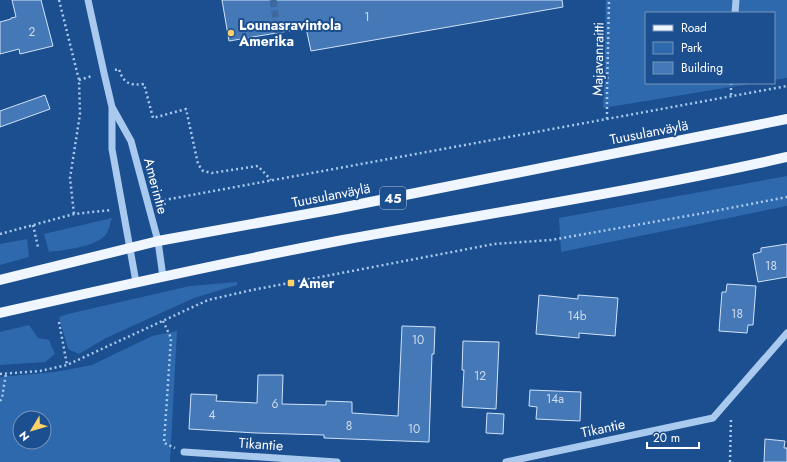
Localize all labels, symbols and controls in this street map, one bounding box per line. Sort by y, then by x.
house number: 1 [364,8,370,26]
legend [645,12,775,84]
place label: Lounasravintola Amerika [238,15,341,51]
text: Road [681,19,707,37]
street label: Majavanraitti [587,22,609,96]
house number: 2 [29,23,36,41]
marker: Lounasravintola Amerika [226,28,236,38]
text: Park [681,39,703,57]
text: Building [681,59,723,77]
street label: Tuusulanväylä [608,115,690,149]
street label: Amerintie [139,156,173,216]
street label: Tuusulanväylä [290,178,372,212]
road number: 45 [380,187,406,209]
house number: 18 [765,257,777,275]
place label: Amer [298,273,335,293]
marker: Amer [286,278,296,288]
house number: 18 [731,305,743,323]
house number: 14b [567,307,587,325]
house number: 10 [412,331,424,349]
house number: 12 [474,367,486,385]
house number: 14a [546,390,564,408]
house number: 6 [272,395,279,413]
house number: 4 [209,406,216,424]
north arrow [12,410,52,450]
street label: Tikantie [579,414,627,442]
house number: 8 [346,417,352,435]
house number: 10 [408,420,420,438]
scale bar [647,424,699,450]
text: N [15,428,33,445]
text: 20 m [653,429,680,447]
street label: Tikantie [238,432,284,456]

